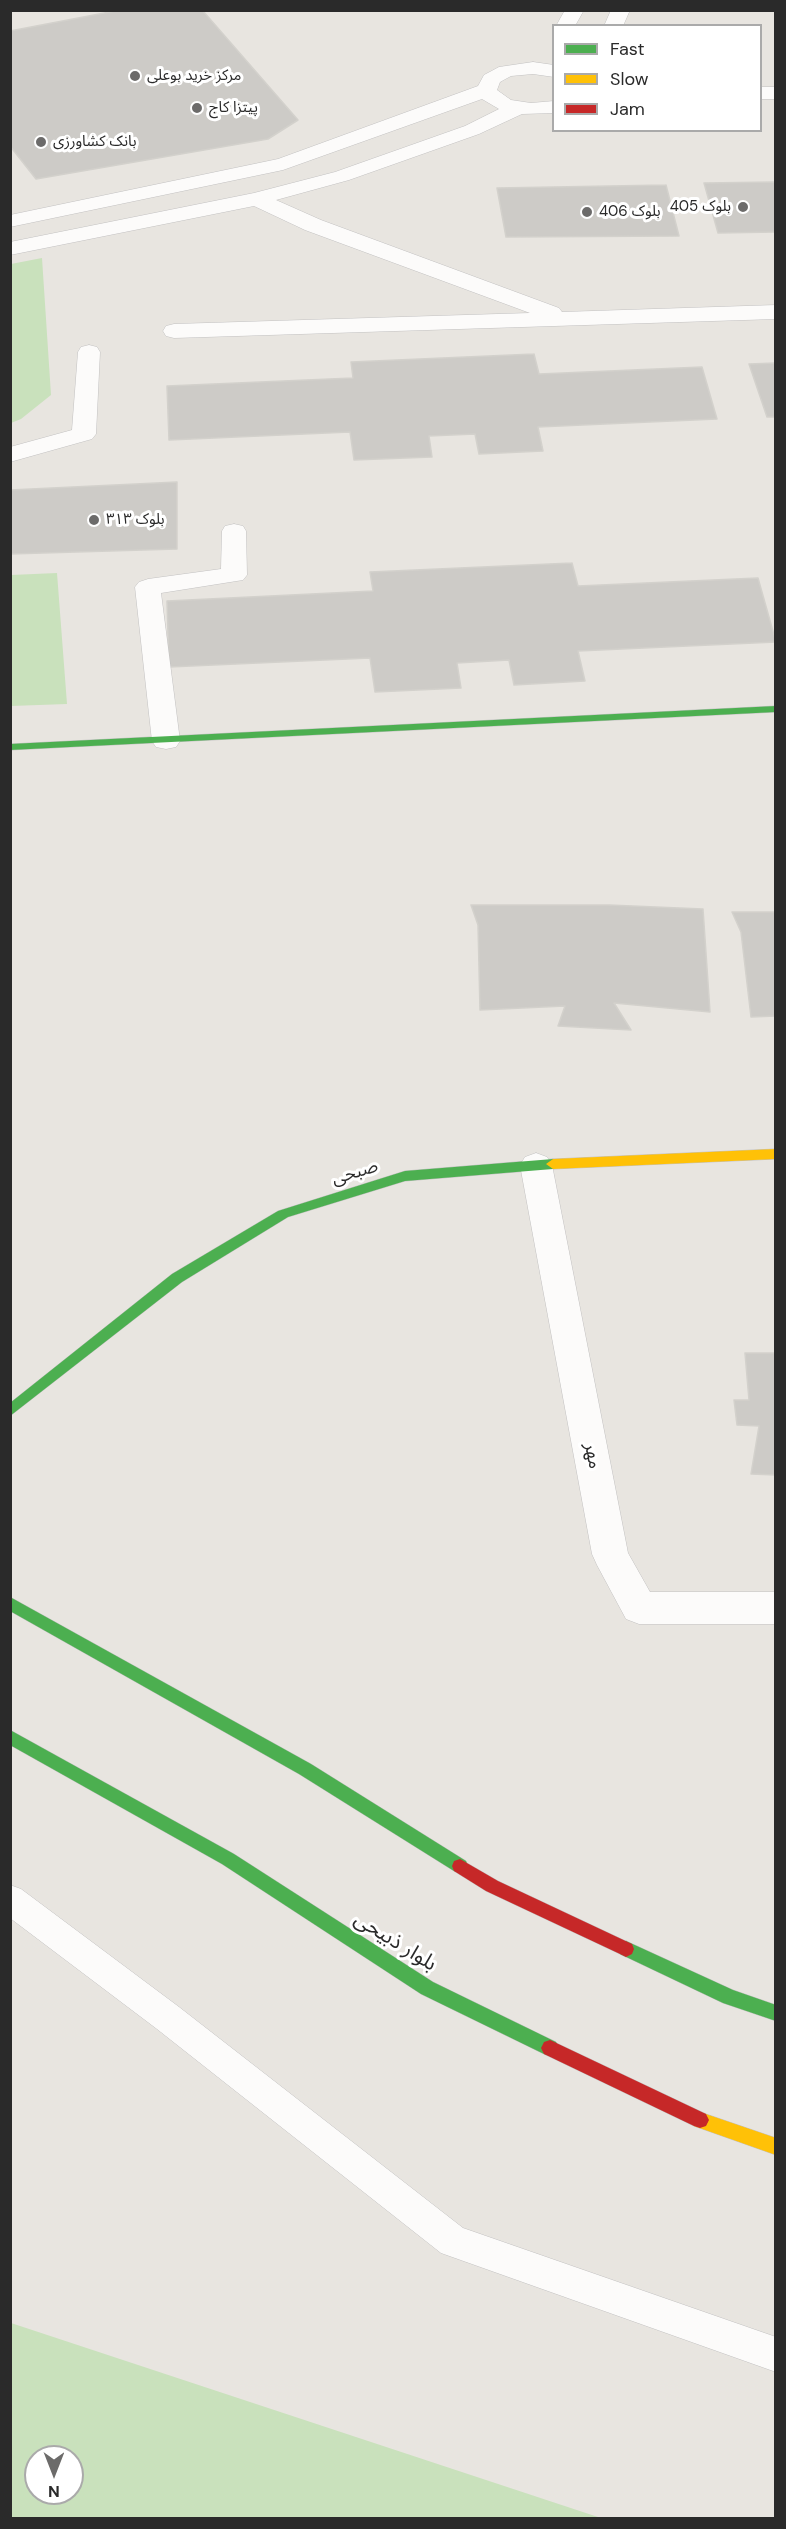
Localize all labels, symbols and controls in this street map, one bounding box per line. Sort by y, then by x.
legend [552,24,762,132]
text: Fast [610,37,645,61]
place label: مرکز خرید بوعلی [147,67,241,85]
text: Slow [610,67,649,91]
marker: مرکز خرید بوعلی [128,69,142,83]
text: Jam [610,97,645,121]
place label: پیتزا کاج [209,99,258,117]
marker: پیتزا کاج [190,101,204,115]
place label: بانک کشاورزی [53,133,136,151]
marker: بانک کشاورزی [34,135,48,149]
place label: بلوک 405 [670,198,731,216]
marker: بلوک 405 [736,200,750,214]
place label: بلوک 406 [599,203,661,221]
marker: بلوک 406 [580,205,594,219]
place label: بلوک ۳۱۳ [106,511,164,529]
marker: بلوک ۳۱۳ [87,513,101,527]
street label: صبحی [329,1156,381,1190]
street label: مهر [579,1441,605,1471]
street label: بلوار ذبیحی [349,1907,441,1977]
north arrow [24,2445,84,2505]
text: N [48,2481,60,2502]

